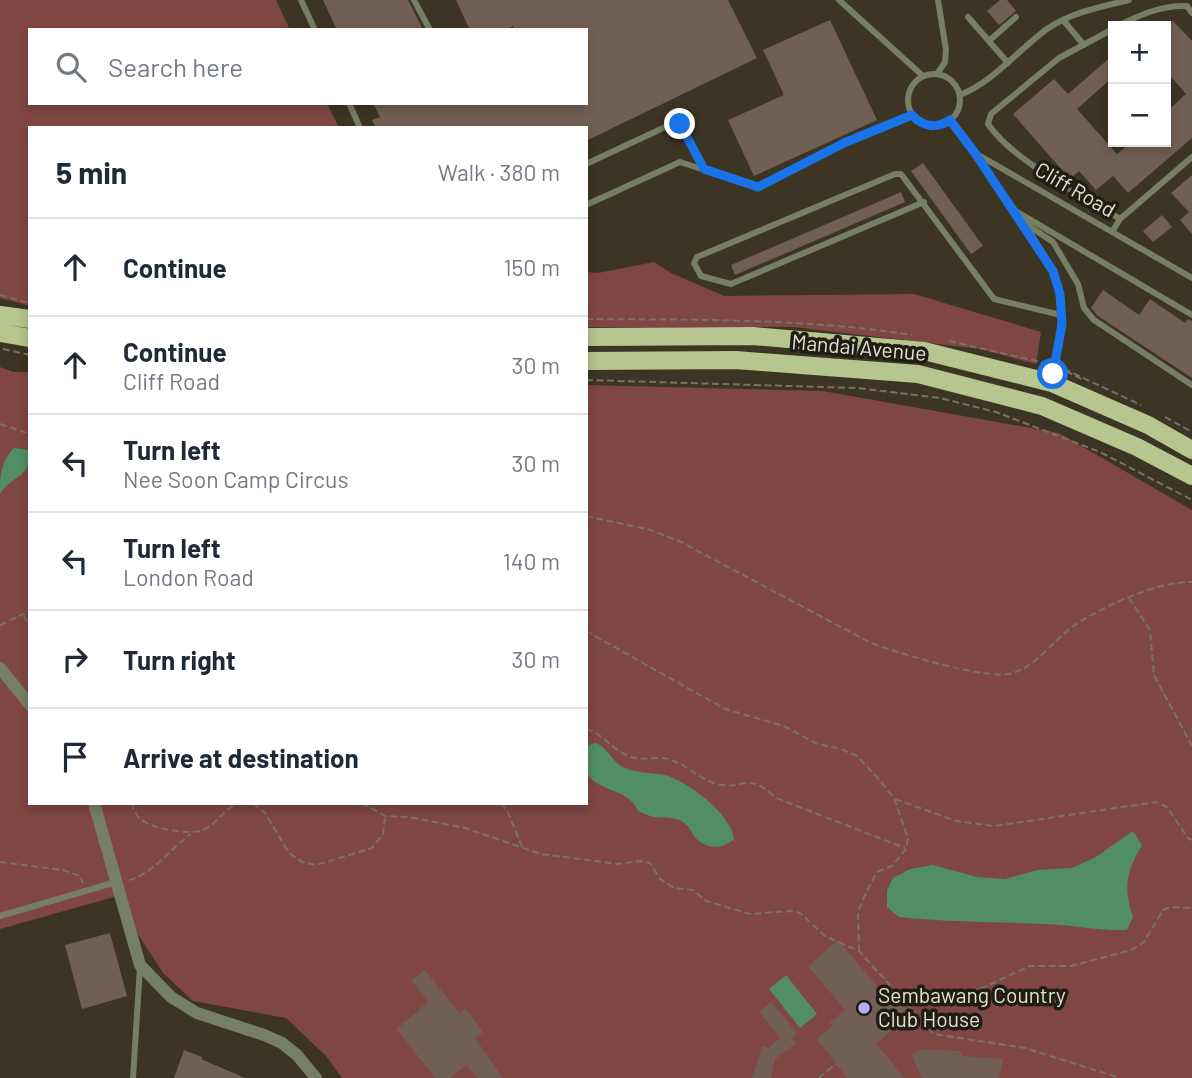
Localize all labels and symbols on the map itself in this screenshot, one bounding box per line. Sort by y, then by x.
route end [664,108,695,139]
street label: Cliff Road [1031,156,1120,222]
street label: Mandai Avenue [791,328,928,365]
route start [1037,358,1068,389]
place label: Sembawang Country Club House [878,982,1066,1031]
marker: Sembawang Country Club House [856,1000,872,1016]

